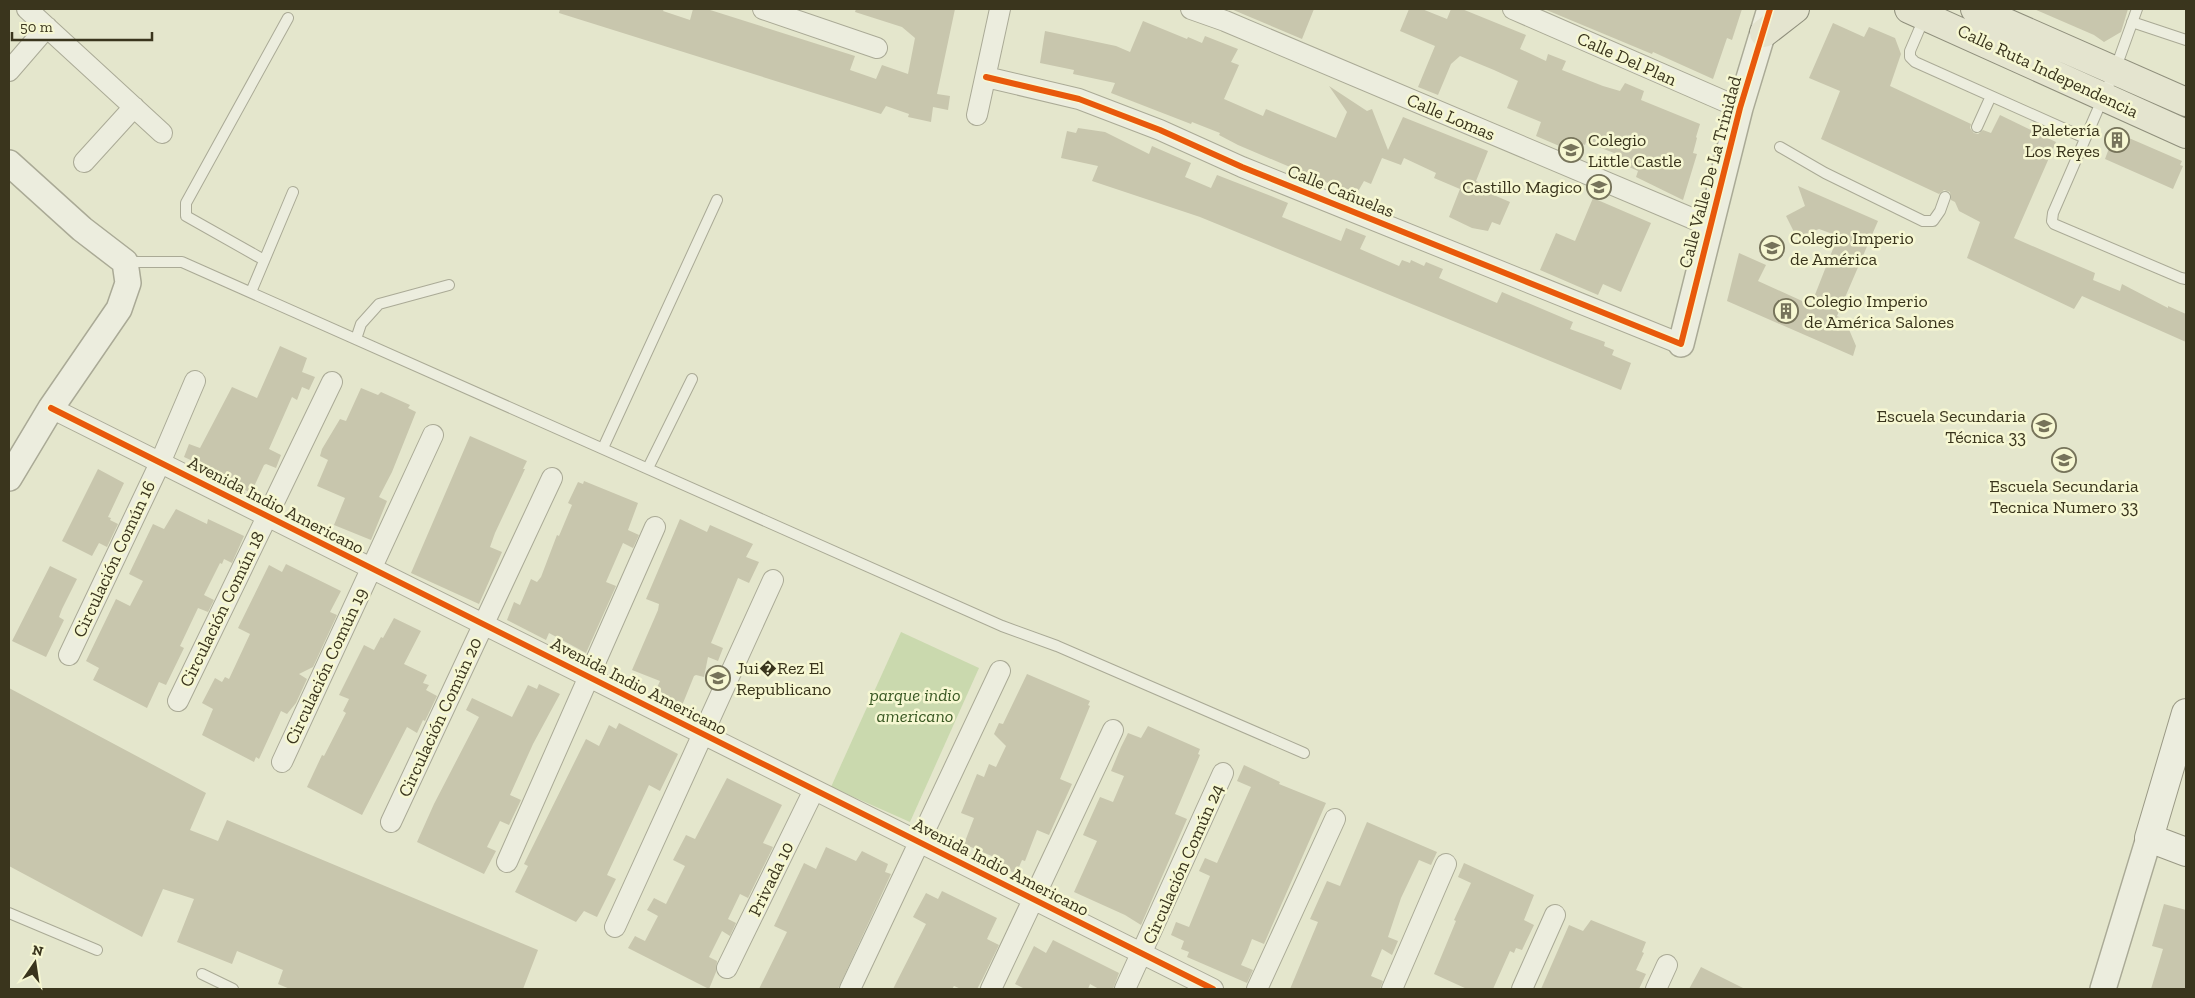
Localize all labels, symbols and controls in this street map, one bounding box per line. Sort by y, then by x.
scale bar [12,10,152,42]
text: 50 m [20,18,53,36]
street label: Calle Ruta Independencia [1954,19,2142,123]
street label: Calle Del Plan [1574,27,1681,91]
street label: Calle Valle De La Trinidad [1674,73,1746,270]
street label: Calle Lomas [1404,89,1498,145]
place label: Paletería Los Reyes [2025,119,2100,162]
building icon: Paletería Los Reyes [2104,127,2130,153]
place label: Colegio Little Castle [1588,129,1682,172]
school or university icon: Colegio Little Castle [1558,137,1584,163]
street label: Calle Cañuelas [1284,160,1398,222]
school or university icon: Castillo Magico [1586,174,1612,200]
place label: Castillo Magico [1462,176,1582,198]
place label: Colegio Imperio de América [1790,227,1914,270]
school or university icon: Colegio Imperio de América [1759,235,1785,261]
place label: Colegio Imperio de América Salones [1804,290,1954,333]
building icon: Colegio Imperio de América Salones [1773,298,1799,324]
place label: Escuela Secundaria Técnica 33 [1876,405,2026,448]
school or university icon: Escuela Secundaria Técnica 33 [2031,413,2057,439]
school or university icon: Escuela Secundaria Tecnica Numero 33 [2051,447,2077,473]
street label: Avenida Indio Americano [184,451,368,559]
place label: Escuela Secundaria Tecnica Numero 33 [1989,475,2139,518]
street label: Circulación Común 16 [68,477,160,641]
street label: Circulación Común 18 [175,527,269,691]
street label: Circulación Común 19 [280,584,372,748]
street label: Avenida Indio Americano [547,632,731,740]
street label: Circulación Común 20 [393,634,487,800]
place label: Jui�Rez El Republicano [736,657,831,700]
school or university icon: Jui�Rez El Republicano [705,665,731,691]
park label: parque indio americano [868,684,961,727]
street label: Circulación Común 24 [1138,780,1228,947]
street label: Avenida Indio Americano [909,813,1093,921]
street label: Privada 10 [743,838,799,920]
north arrow [10,938,60,988]
text: N [31,941,45,960]

